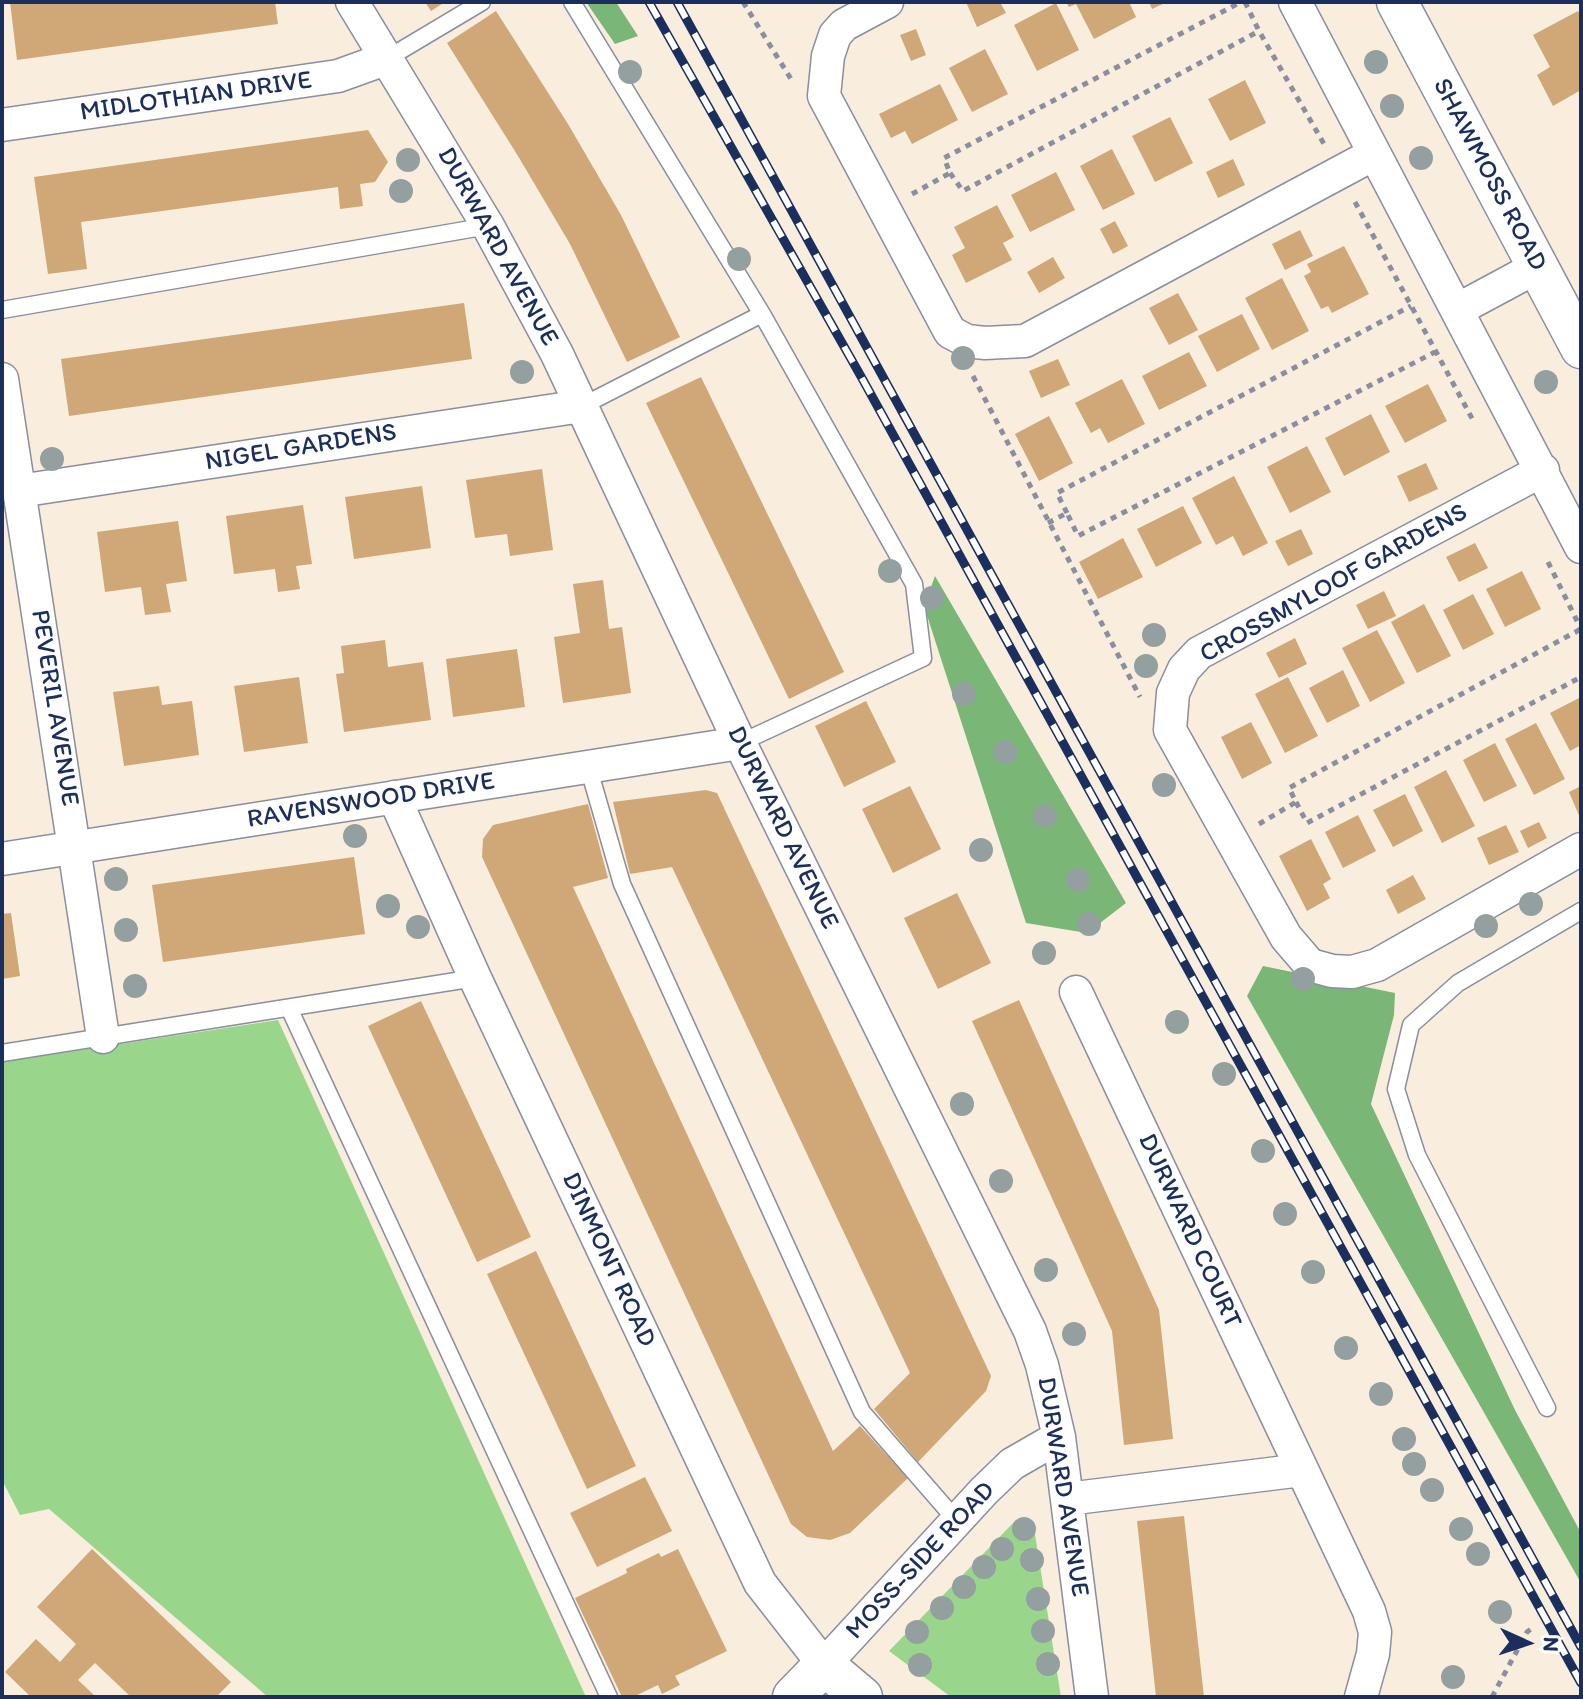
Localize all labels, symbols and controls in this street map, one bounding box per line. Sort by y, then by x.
street label: MIDLOTHIAN DRIVE [78,65,314,129]
street label: SHAWMOSS ROAD [1425,73,1553,277]
street label: DURWARD AVENUE [430,142,564,352]
street label: NIGEL GARDENS [203,417,399,479]
street label: CROSSMYLOOF GARDENS [1195,497,1473,671]
street label: PEVERIL AVENUE [23,608,85,808]
street label: DURWARD AVENUE [719,721,845,935]
street label: RAVENSWOOD DRIVE [245,766,497,836]
street label: DURWARD COURT [1130,1129,1248,1333]
street label: DINMONT ROAD [554,1168,662,1352]
street label: DURWARD AVENUE [1029,1375,1095,1599]
street label: MOSS-SIDE ROAD [840,1476,1002,1646]
north arrow [1487,1603,1567,1683]
text: N [1538,1636,1565,1652]

